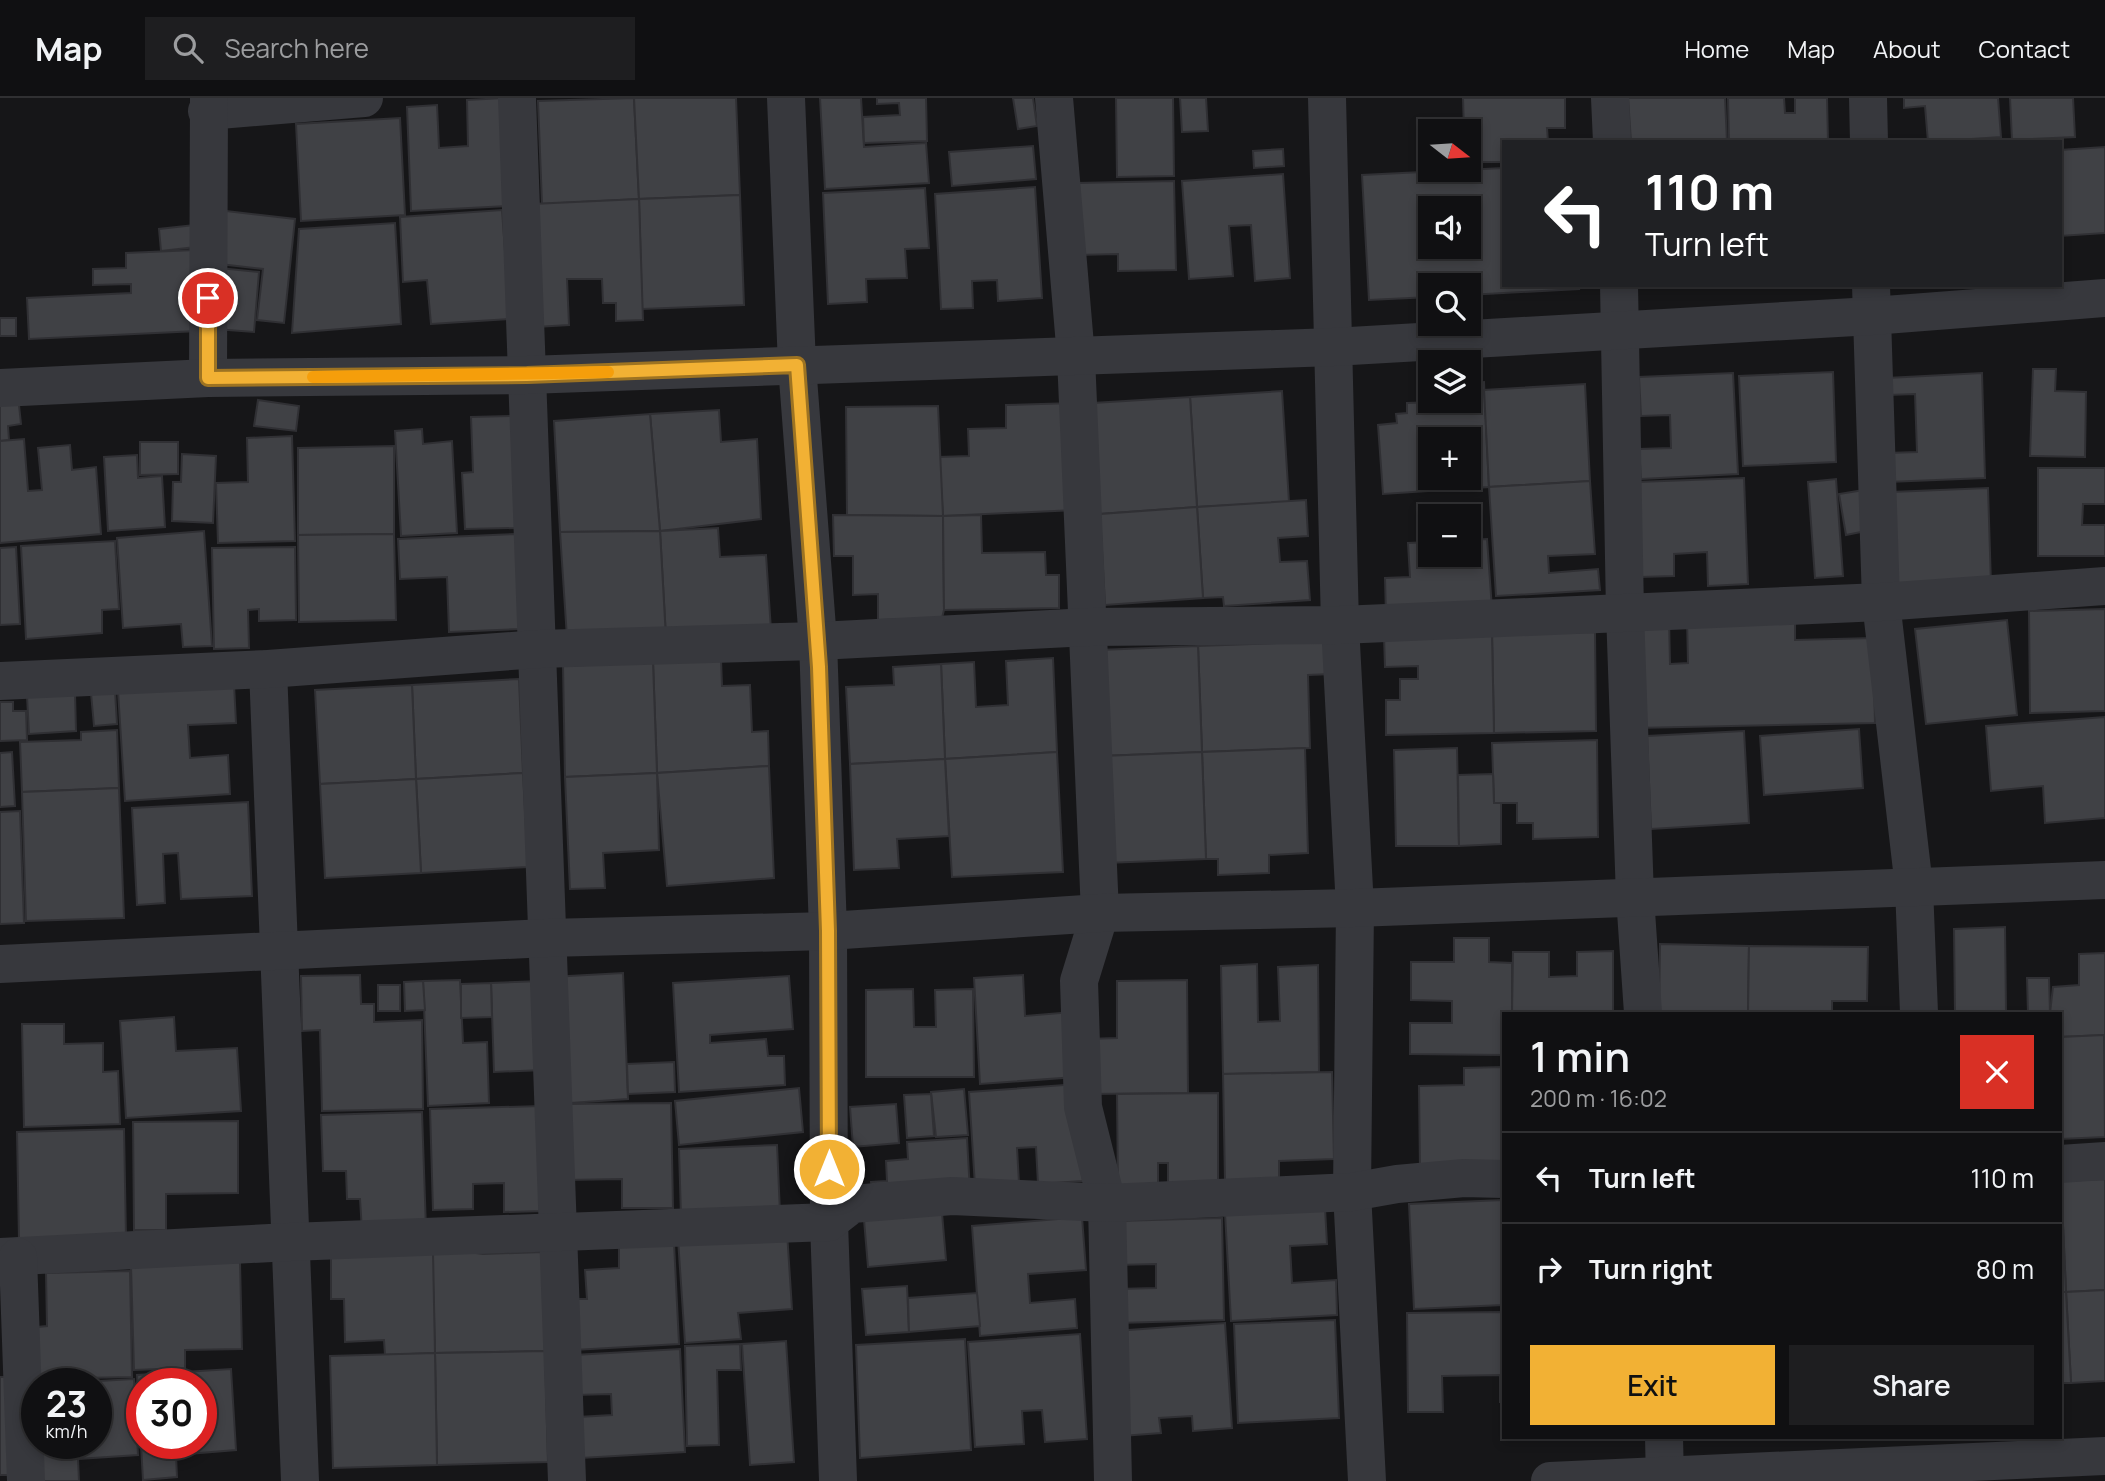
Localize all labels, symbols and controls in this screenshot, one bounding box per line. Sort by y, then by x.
search box [145,17,635,80]
text: Map [35,26,103,71]
icon: search [169,29,207,67]
text: Search here [225,30,369,66]
text: Home [1684,32,1749,65]
text: Map [1787,32,1835,65]
text: About [1873,32,1941,65]
text: Contact [1979,32,2070,65]
north arrow [1418,119,1480,182]
map controls [1418,119,1481,567]
text: 110 m [1645,158,1774,225]
icon: left [1530,168,1621,259]
button: sound [1418,196,1481,259]
text: Turn left [1645,222,1769,266]
pin [178,268,238,328]
button: search [1418,273,1481,336]
icon: arrive [189,279,227,317]
button: layers [1418,350,1481,413]
button: + [1418,427,1481,490]
button: − [1418,504,1481,567]
text: 1 min [1530,1027,1630,1085]
button: close [1960,1035,2034,1109]
text: 200 m · 16:02 [1530,1082,1667,1114]
position arrow [792,1132,866,1206]
icon: left [1530,1159,1568,1197]
text: Turn left [1589,1160,1696,1196]
text: 110 m [1971,1160,2034,1196]
icon: right [1530,1250,1568,1288]
text: Turn right [1589,1251,1713,1287]
text: 80 m [1976,1251,2034,1287]
button: Exit [1530,1345,1775,1425]
button: Share [1789,1345,2034,1425]
speed limit sign: 30 [126,1368,217,1459]
text: 23 [46,1380,87,1428]
text: km/h [46,1419,87,1443]

